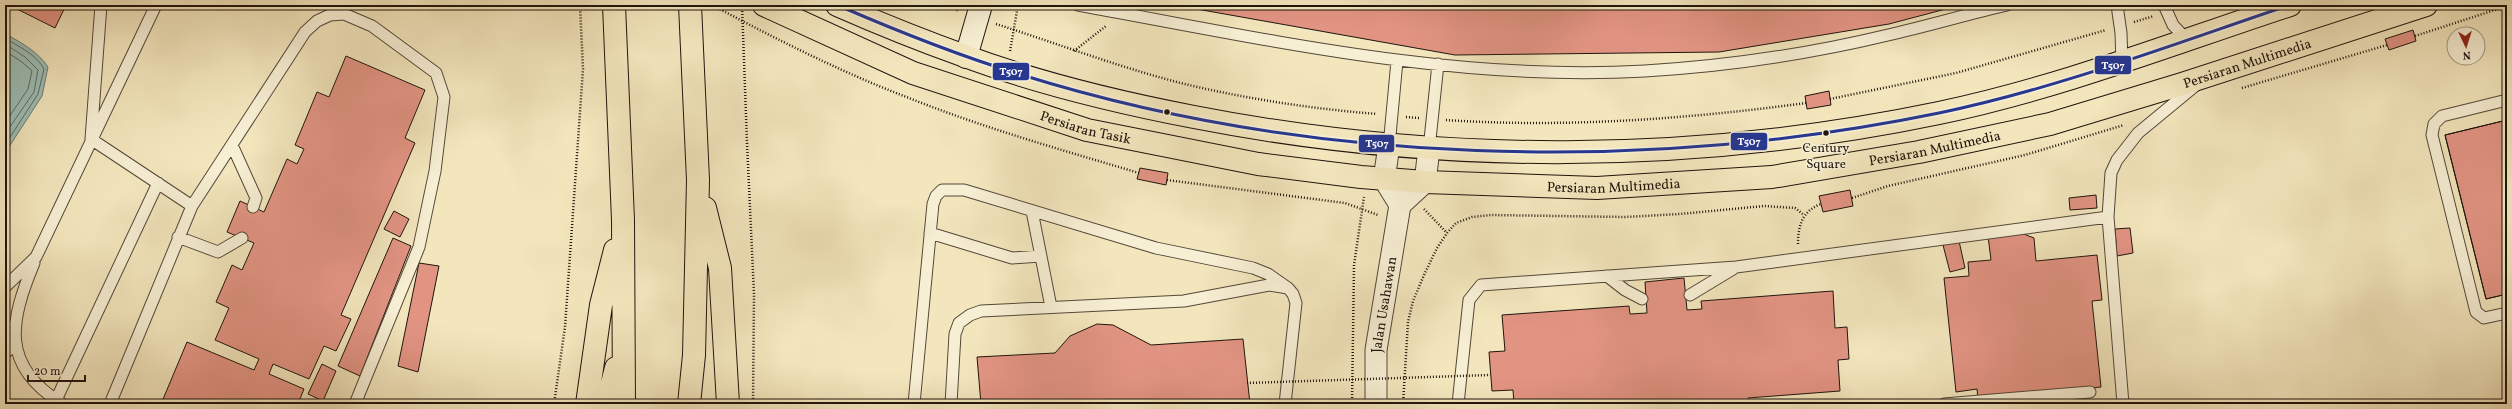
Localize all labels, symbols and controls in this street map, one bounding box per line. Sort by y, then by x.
north arrow [2446,26,2486,66]
street label: Persiaran Multimedia [2181,35,2314,94]
text: N [2462,47,2471,62]
line badge: T507 [2094,55,2132,75]
text: T507 [2101,59,2125,74]
line badge: T507 [992,62,1030,81]
text: T507 [999,65,1023,80]
street label: Persiaran Tasik [1037,107,1133,150]
unlabelled marker [1162,107,1172,117]
street label: Persiaran Multimedia [1868,127,2003,171]
marker: Century Square [1821,128,1831,138]
line badge: T507 [1730,132,1768,151]
line badge: T507 [1358,134,1395,153]
text: T507 [1737,135,1761,150]
text: T507 [1365,137,1389,152]
place label: Century Square [1803,140,1849,174]
street label: Persiaran Multimedia [1546,175,1681,199]
street label: Jalan Usahawan [1368,255,1402,353]
scale bar [28,357,85,383]
text: 20 m [34,364,61,380]

